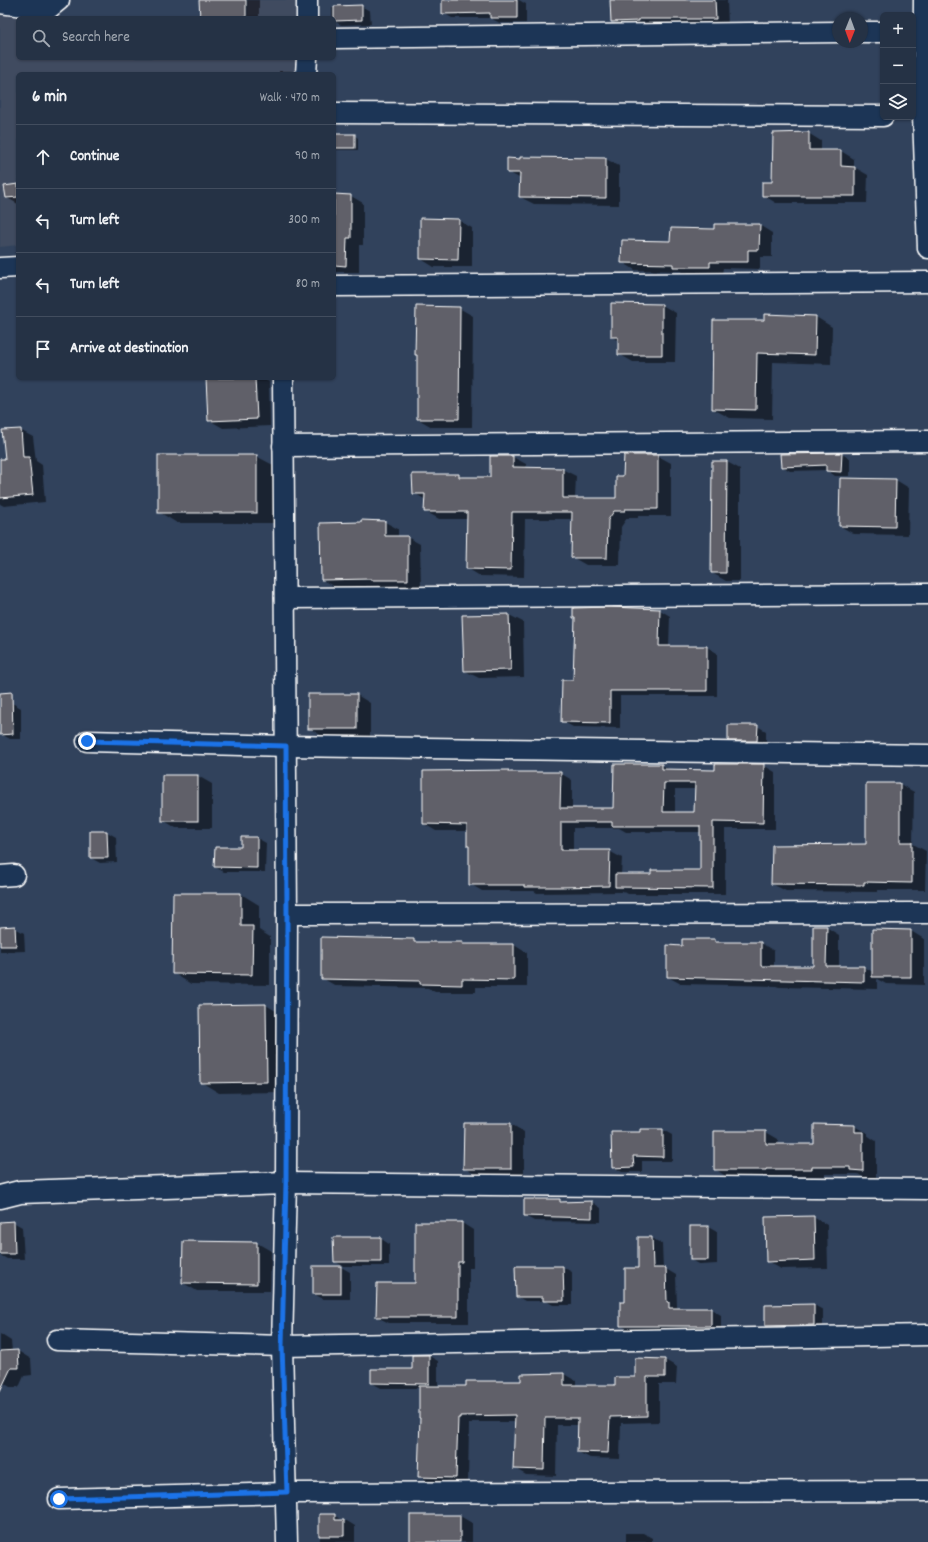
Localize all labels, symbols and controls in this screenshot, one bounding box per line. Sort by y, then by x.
north arrow [832,12,868,48]
map controls [880,12,916,120]
button: + [880,12,916,48]
search box [16,16,336,60]
icon: search [30,27,52,49]
text: Search here [62,27,130,49]
button: − [880,48,916,84]
button: layers [880,84,916,120]
text: 6 min [32,86,67,110]
text: Walk · 470 m [260,89,320,108]
icon: ahead [32,146,54,168]
text: Continue [70,146,119,168]
text: 90 m [295,147,320,166]
icon: left [32,210,54,232]
text: Turn left [70,210,119,232]
text: 300 m [288,211,320,230]
icon: left [32,274,54,296]
text: Turn left [70,274,119,296]
text: 80 m [296,275,320,294]
icon: arrive [32,338,54,360]
text: Arrive at destination [70,338,188,360]
route end [78,732,96,750]
route start [50,1490,68,1508]

